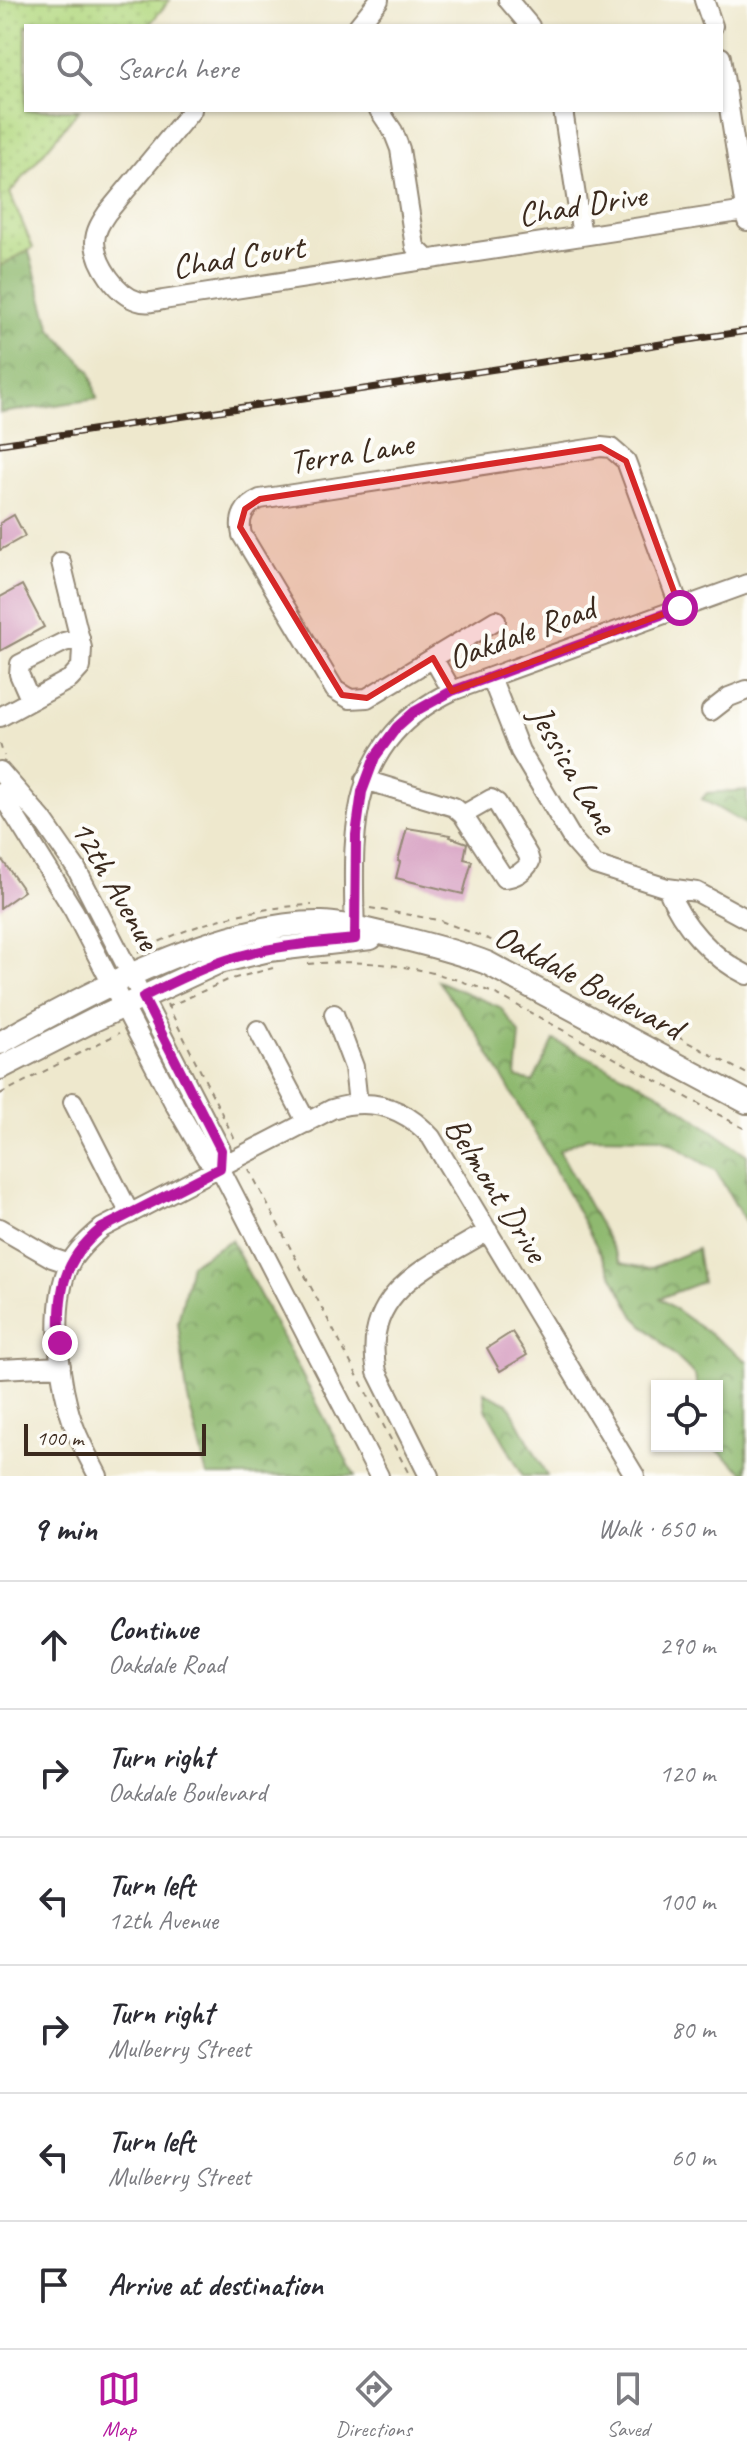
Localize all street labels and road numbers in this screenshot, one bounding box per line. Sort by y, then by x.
street label: Chad Drive [515,173,651,236]
street label: Chad Court [169,224,311,288]
street label: Terra Lane [286,421,419,483]
street label: Oakdale Road [442,585,605,679]
street label: Jessica Lane [519,696,628,843]
street label: 12th Avenue [61,811,171,959]
street label: Oakdale Boulevard [487,914,694,1051]
street label: Belmont Drive [435,1109,560,1272]

